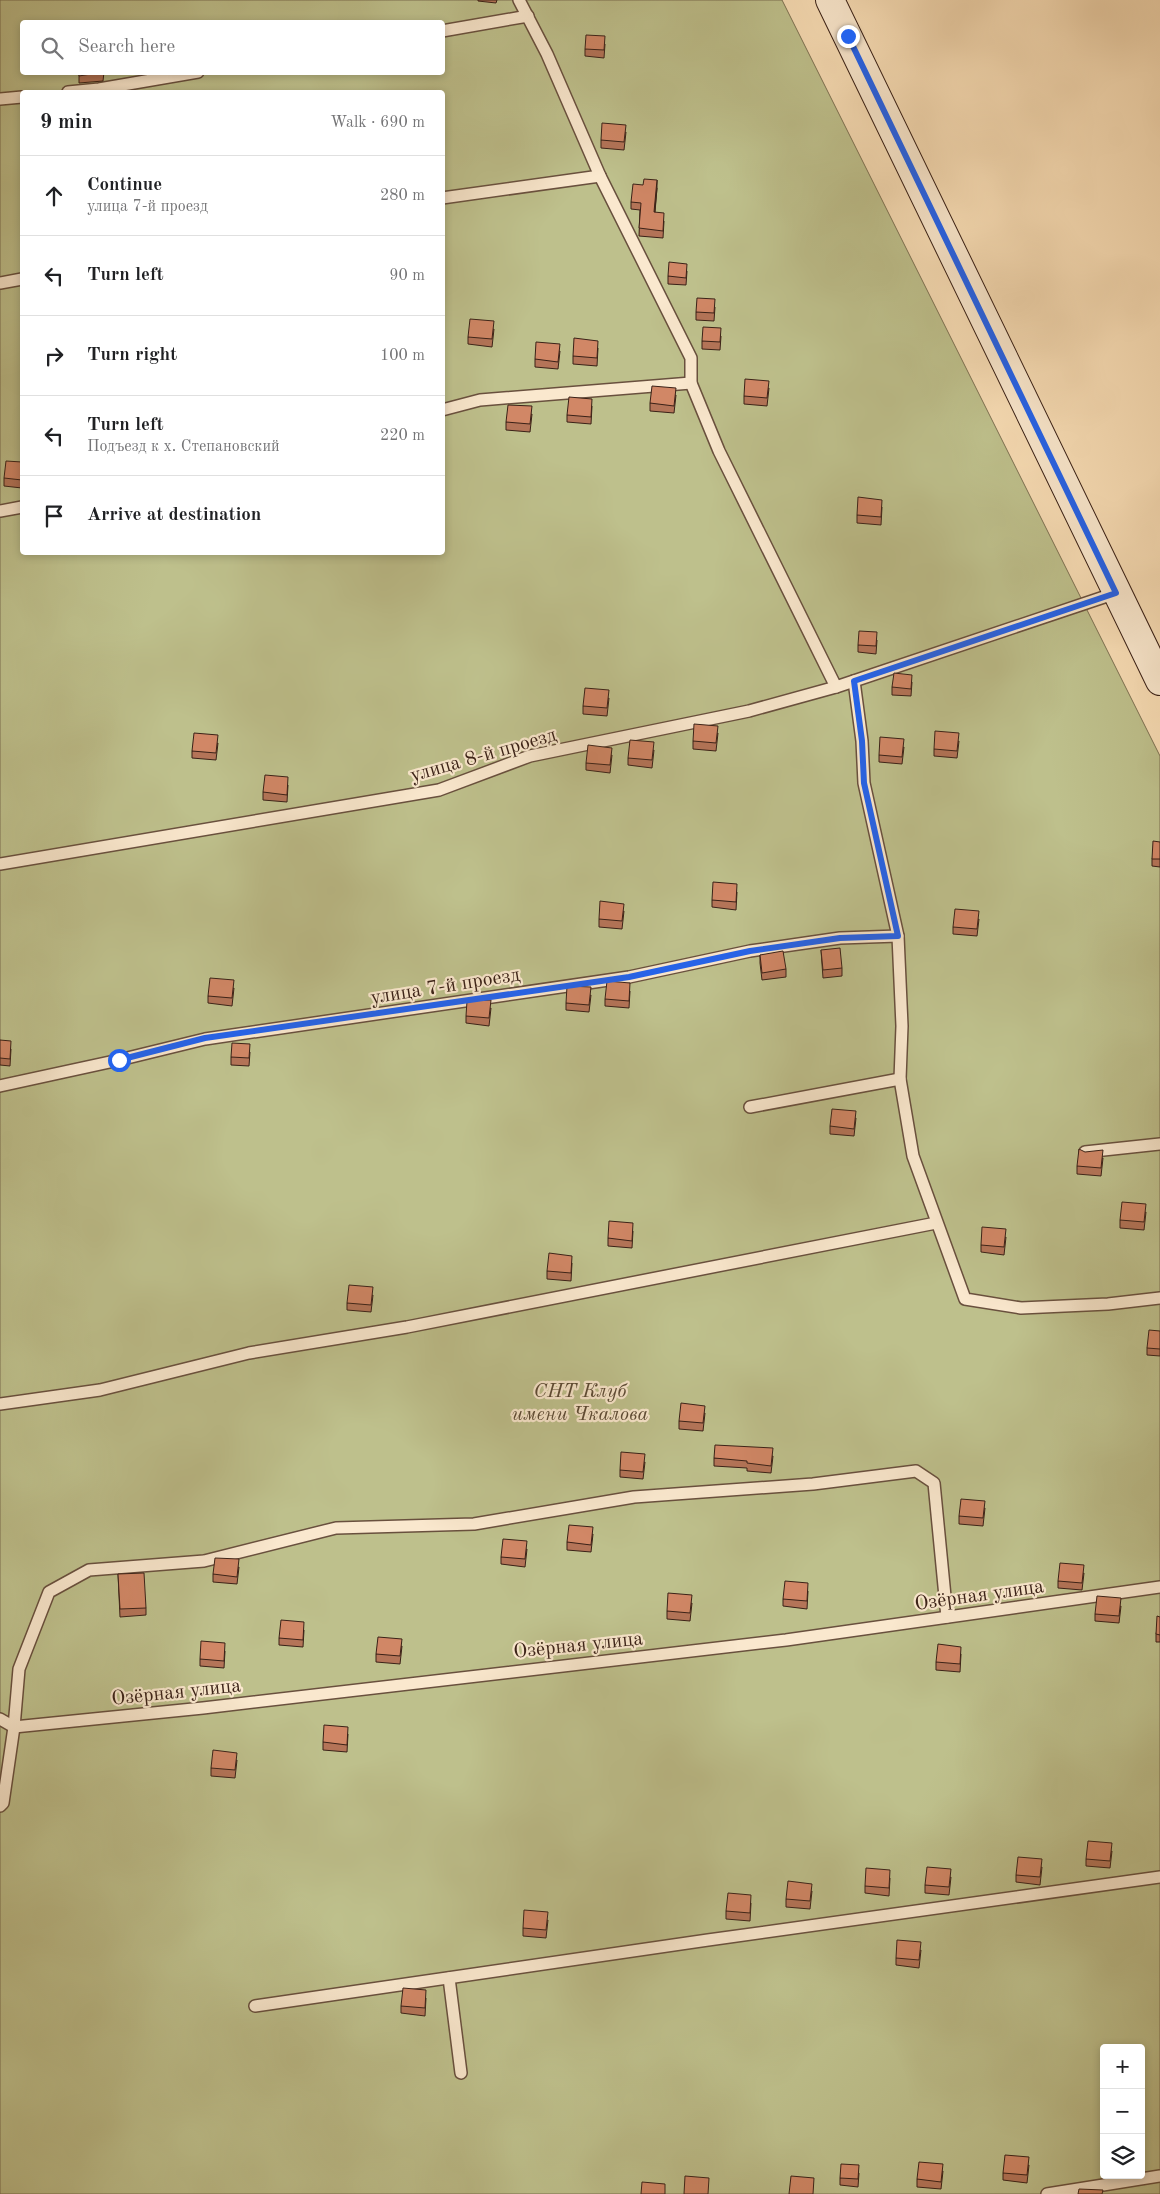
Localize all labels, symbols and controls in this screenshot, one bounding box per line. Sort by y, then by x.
search box [20,20,445,75]
route end [837,25,860,48]
icon: search [38,34,66,62]
text: Search here [78,38,175,57]
text: 9 min [40,112,93,133]
text: Walk · 690 m [330,115,425,131]
text: Continue [87,176,162,195]
icon: ahead [40,182,68,210]
text: 280 m [380,188,425,204]
text: улица 7-й проезд [87,199,208,215]
icon: left [40,262,68,290]
text: Turn left [87,266,164,285]
text: 90 m [389,268,425,284]
icon: right [40,342,68,370]
text: Turn right [87,346,177,365]
text: 100 m [380,348,425,364]
text: Turn left [87,416,164,435]
icon: left [40,422,68,450]
text: 220 m [380,428,425,444]
text: Подъезд к х. Степановский [87,439,280,455]
icon: arrive [40,502,68,530]
text: Arrive at destination [87,506,261,525]
street label: улица 8-й проезд [408,725,559,786]
street label: улица 7-й проезд [369,965,522,1009]
route start [108,1049,131,1072]
park label: СНТ Клуб имени Чкалова [512,1382,648,1425]
street label: Озёрная улица [913,1577,1045,1615]
street label: Озёрная улица [512,1629,644,1663]
street label: Озёрная улица [110,1676,242,1710]
map controls [1100,2044,1145,2179]
button: + [1100,2044,1145,2089]
button: − [1100,2089,1145,2134]
button: layers [1100,2134,1145,2179]

